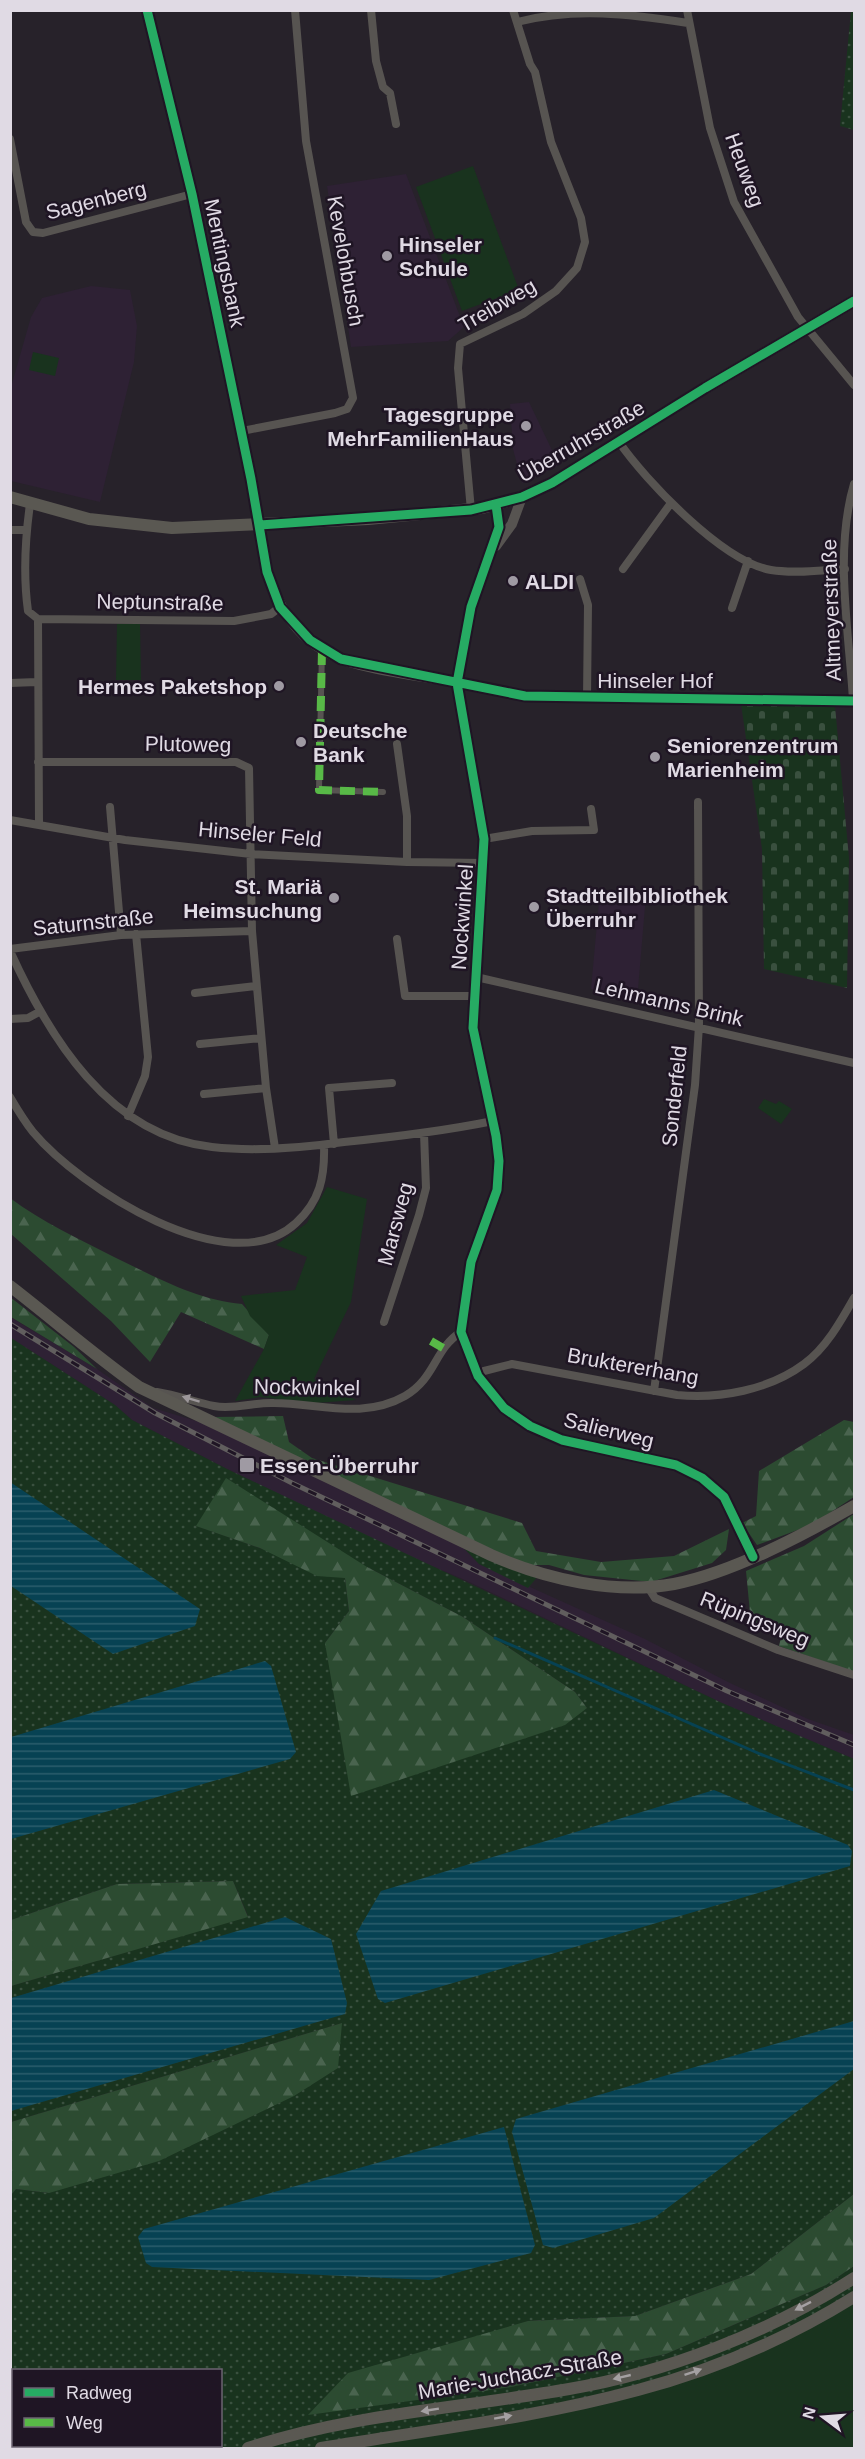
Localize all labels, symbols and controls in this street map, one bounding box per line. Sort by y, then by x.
street label: Heuweg [721,130,769,210]
street label: Sagenberg [43,176,149,224]
street label: Kevelohbusch [323,194,369,328]
street label: Mentingsbank [200,197,250,330]
place label: Hinseler Schule [399,233,482,280]
marker: Hinseler Schule [380,249,394,263]
street label: Treibweg [454,274,540,336]
street label: Überruhrstraße [514,395,648,487]
place label: Tagesgruppe MehrFamilienHaus [327,403,514,450]
marker: Tagesgruppe MehrFamilienHaus [519,419,533,433]
street label: Altmeyerstraße [817,538,845,682]
place label: ALDI [525,570,574,593]
marker: ALDI [506,574,520,588]
street label: Neptunstraße [96,589,224,615]
street label: Hinseler Hof [597,669,713,692]
place label: Hermes Paketshop [78,675,267,698]
marker: Hermes Paketshop [272,679,286,693]
place label: Deutsche Bank [313,719,408,766]
street label: Plutoweg [145,732,231,756]
place label: Seniorenzentrum Marienheim [667,734,839,781]
marker: Deutsche Bank [294,735,308,749]
marker: Seniorenzentrum Marienheim [648,750,662,764]
street label: Hinseler Feld [197,817,323,851]
street label: Nockwinkel [447,863,477,971]
place label: St. Mariä Heimsuchung [183,875,322,922]
place label: Stadtteilbibliothek Überruhr [546,884,728,931]
marker: St. Mariä Heimsuchung [327,891,341,905]
marker: Stadtteilbibliothek Überruhr [527,900,541,914]
street label: Saturnstraße [31,904,155,940]
street label: Lehmanns Brink [592,974,746,1030]
street label: Sonderfeld [657,1044,691,1148]
street label: Marsweg [373,1180,417,1268]
street label: Bruktererhang [565,1343,701,1389]
street label: Nockwinkel [254,1375,360,1399]
one-way arrow [182,1394,200,1403]
street label: Salierweg [561,1408,657,1452]
place label: Essen-Überruhr [260,1454,419,1477]
marker: Essen-Überruhr [238,1456,256,1474]
street label: Rüpingsweg [697,1587,813,1651]
one-way arrow [795,2302,812,2311]
street label: Marie-Juchacz-Straße [416,2345,624,2403]
one-way arrow [684,2367,702,2377]
legend [12,2369,222,2447]
one-way arrow [613,2372,631,2382]
text: Radweg [66,2383,132,2403]
north arrow [793,2387,853,2447]
text: N [799,2405,819,2421]
one-way arrow [420,2406,439,2415]
one-way arrow [494,2412,513,2421]
text: Weg [66,2413,103,2433]

